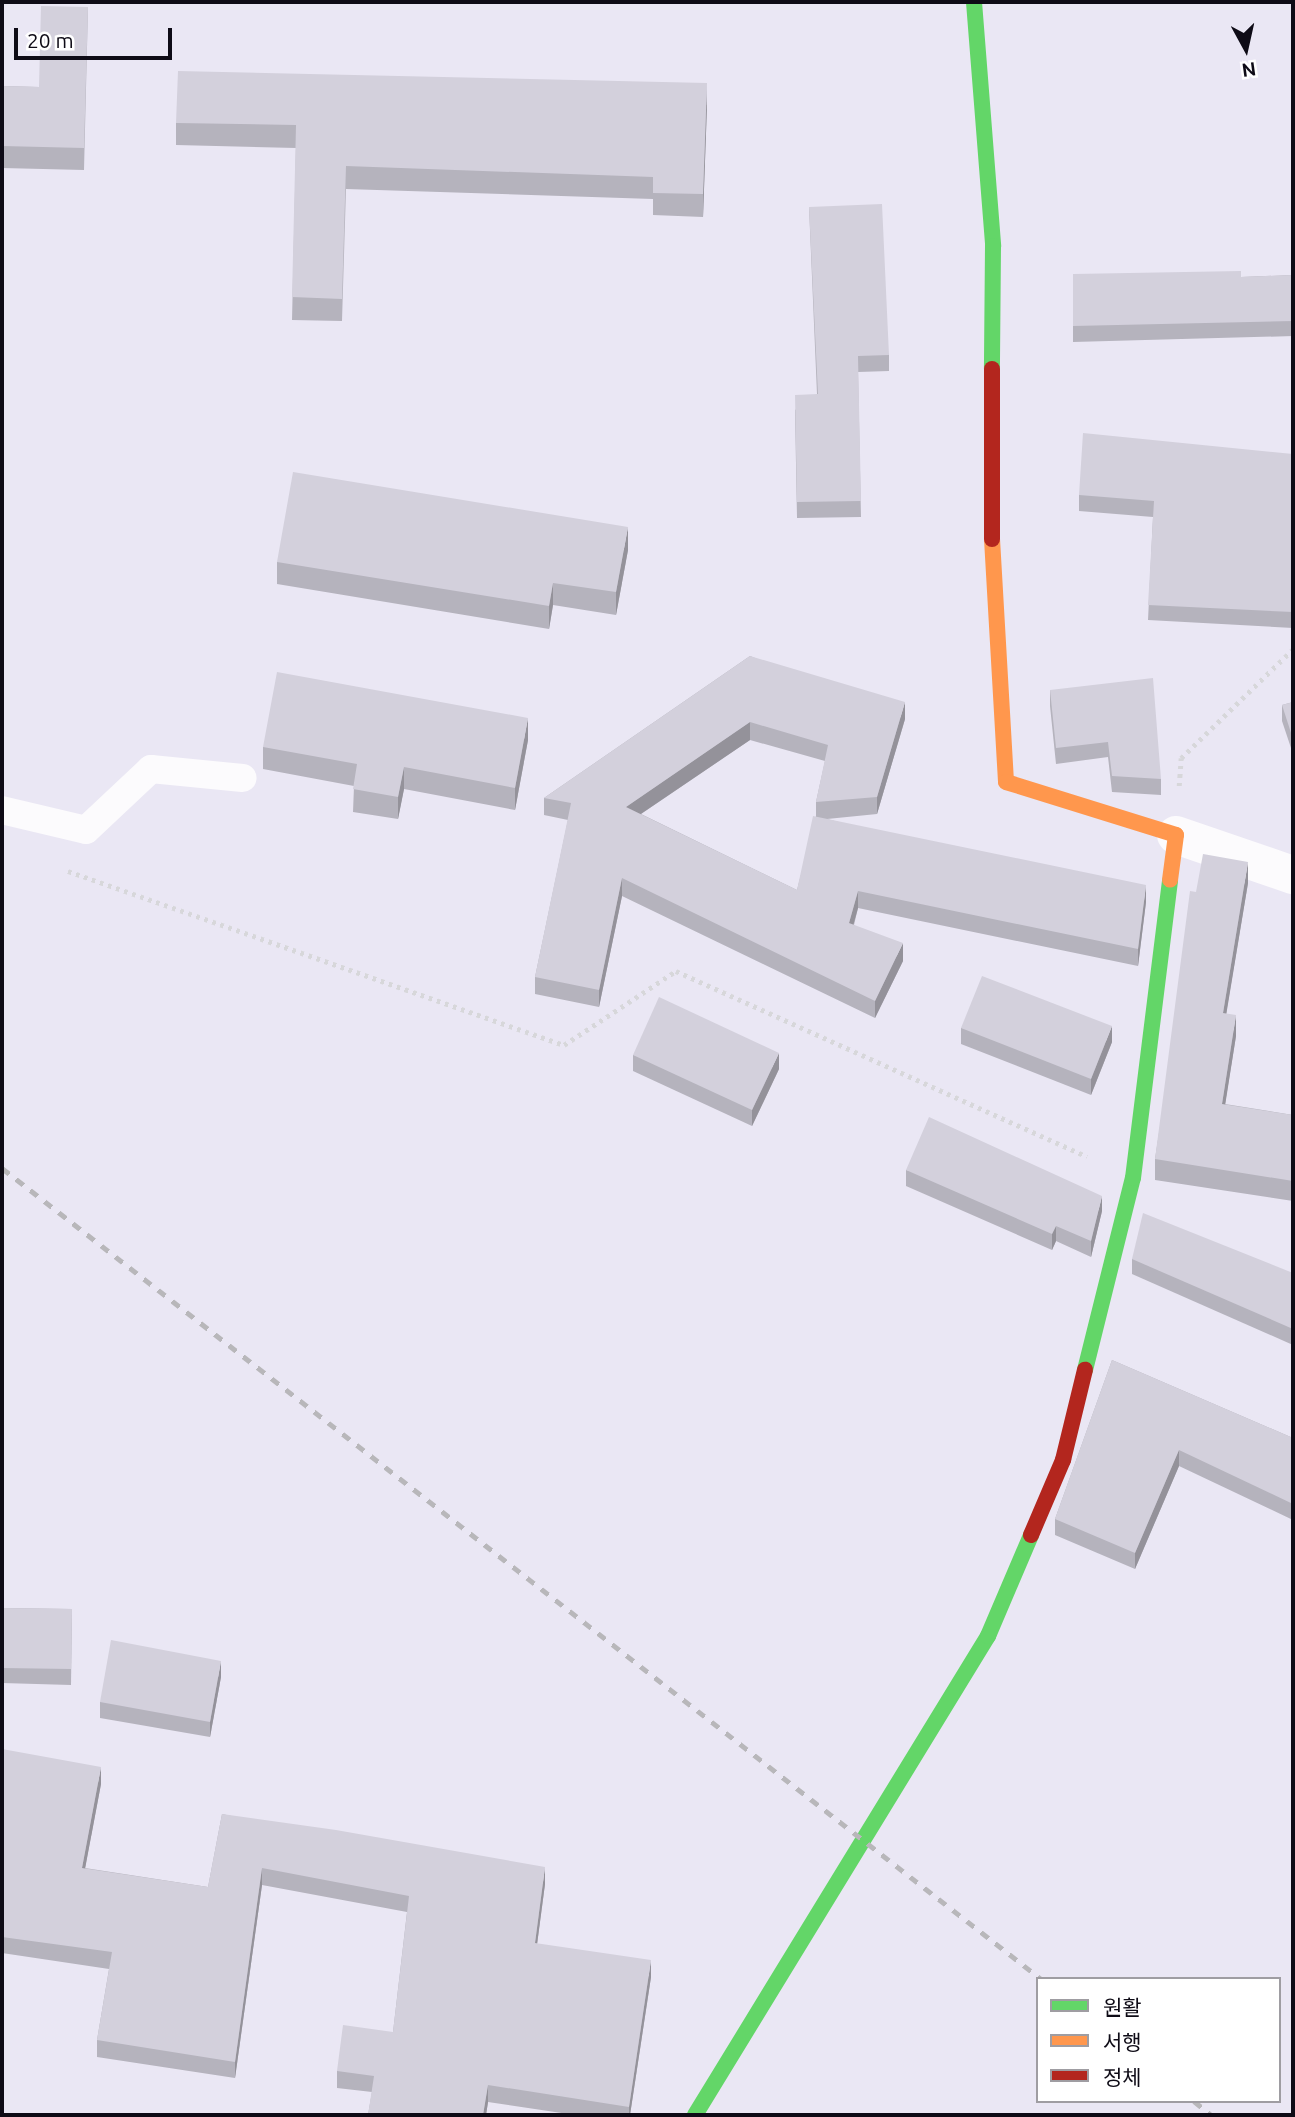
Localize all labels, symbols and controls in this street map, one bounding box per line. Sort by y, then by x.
scale bar [18,14,175,58]
north arrow [1211,14,1281,84]
text: 20 m [27,28,74,52]
text: N [1240,58,1257,82]
legend [1036,1977,1281,2103]
text: 원활 [1103,1995,1142,2019]
text: 서행 [1103,2030,1142,2054]
text: 정체 [1103,2065,1142,2089]

